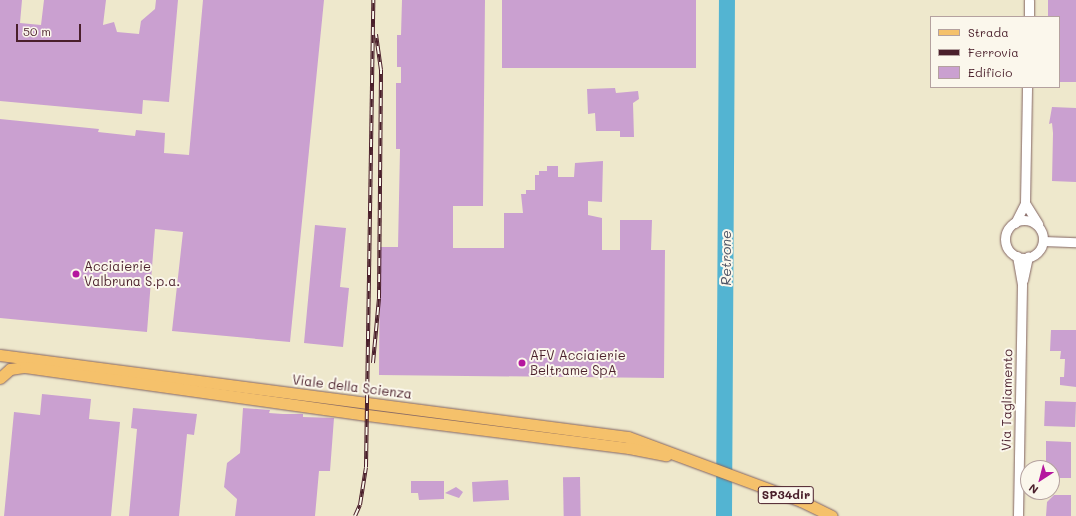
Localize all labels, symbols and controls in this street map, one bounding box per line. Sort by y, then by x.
scale bar [18,16,83,42]
legend [930,16,1060,88]
text: 50 m [23,23,51,39]
text: Strada [968,24,1009,40]
text: Ferrovia [968,44,1019,60]
text: Edificio [968,64,1012,80]
water label: Retrone [718,230,734,286]
place label: Acciaierie Valbruna S.p.a. [84,259,180,290]
marker: Acciaierie Valbruna S.p.a. [71,269,81,279]
place label: AFV Acciaierie Beltrame SpA [530,348,626,379]
street label: Via Tagliamento [998,349,1016,451]
marker: AFV Acciaierie Beltrame SpA [517,358,527,368]
street label: Viale della Scienza [291,372,413,402]
north arrow [1020,460,1060,500]
text: N [1025,481,1041,498]
road number: SP34dir [757,485,815,505]

